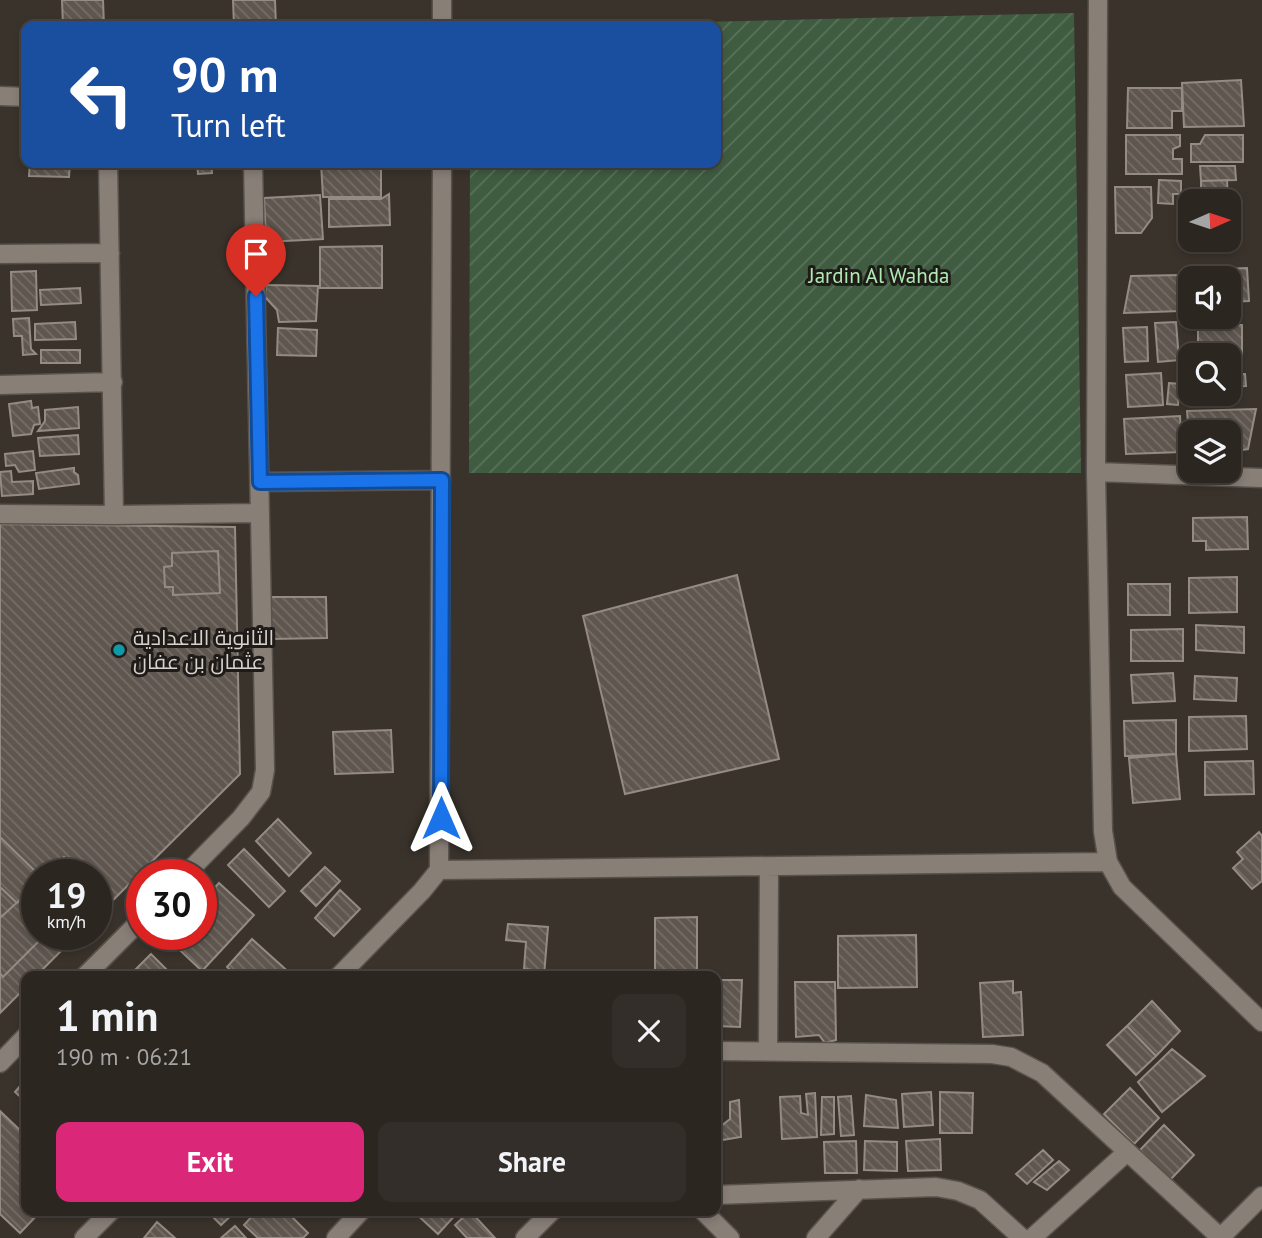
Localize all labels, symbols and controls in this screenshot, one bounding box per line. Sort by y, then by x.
text: 90 m [171,42,278,106]
icon: left [56,49,147,140]
text: Turn left [171,104,286,146]
north arrow [1178,189,1241,252]
map controls [1178,189,1241,483]
pin [226,224,286,296]
icon: arrive [237,235,275,273]
park label: Jardin Al Wahda [808,262,949,289]
button: sound [1178,266,1241,329]
button: search [1178,343,1241,406]
button: layers [1178,420,1241,483]
place label: الثانوية الاعدادية عثمان بن عفان [133,624,274,675]
marker: الثانوية الاعدادية عثمان بن عفان [111,642,127,658]
position arrow [404,781,478,855]
speed limit sign: 30 [126,859,217,950]
text: 19 [47,872,86,918]
text: km/h [47,910,86,933]
text: 1 min [56,988,158,1043]
button: close [612,994,686,1068]
text: 190 m · 06:21 [56,1042,192,1071]
button: Exit [56,1122,364,1202]
button: Share [378,1122,686,1202]

